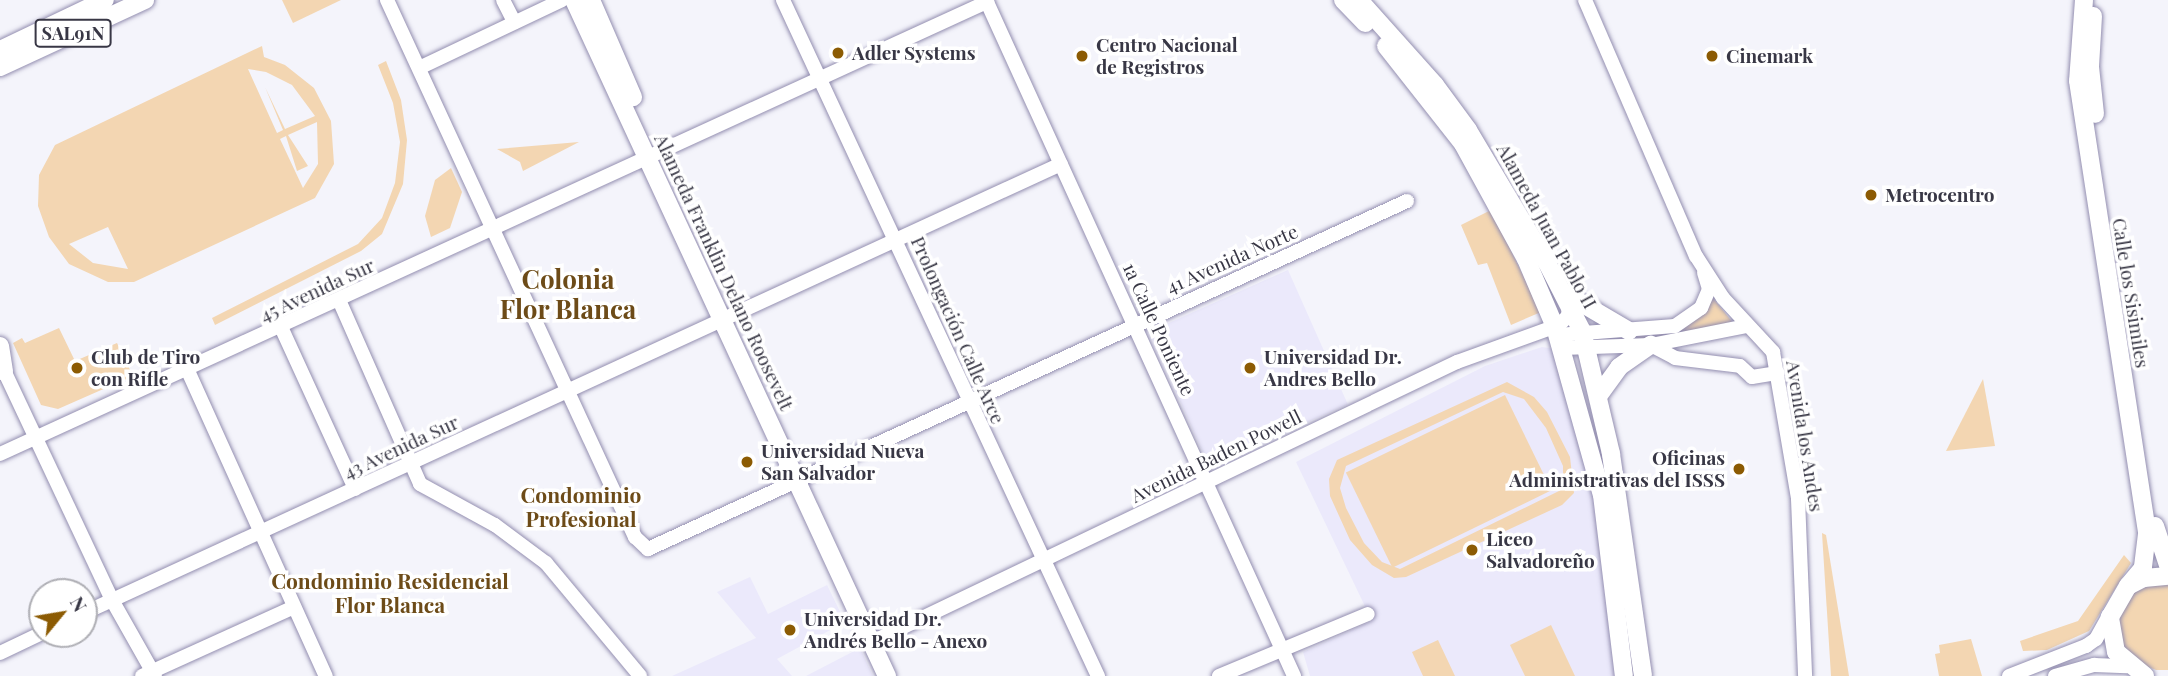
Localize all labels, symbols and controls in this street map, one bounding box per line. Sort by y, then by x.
road number: SAL91N [34,18,112,48]
place label: Centro Nacional de Registros [1096,34,1238,78]
place label: Adler Systems [852,42,976,64]
marker: Adler Systems [830,45,846,61]
place label: Cinemark [1726,45,1813,67]
marker: Centro Nacional de Registros [1074,48,1090,64]
marker: Cinemark [1704,48,1720,64]
street label: Alameda Franklin Delano Roosevelt [650,130,798,414]
street label: Alameda Juan Pablo II [1492,139,1602,313]
place label: Metrocentro [1885,184,1994,206]
marker: Metrocentro [1863,187,1879,203]
street label: Calle los Sisimiles [2108,216,2154,370]
street label: 41 Avenida Norte [1162,220,1302,298]
street label: Prolongación Calle Arce [906,233,1010,427]
street label: 45 Avenida Sur [256,253,378,327]
street label: 1a Calle Poniente [1118,259,1200,399]
district label: Colonia Flor Blanca [499,263,637,324]
place label: Club de Tiro con Rifle [91,346,201,390]
place label: Universidad Dr. Andres Bello [1264,346,1402,390]
street label: Avenida los Andes [1782,358,1828,514]
marker: Club de Tiro con Rifle [69,360,85,376]
marker: Universidad Dr. Andres Bello [1242,360,1258,376]
street label: Avenida Baden Powell [1127,405,1305,507]
street label: 43 Avenida Sur [340,410,462,484]
place label: Universidad Nueva San Salvador [761,440,924,484]
place label: Oficinas Administrativas del ISSS [1509,447,1725,491]
marker: Universidad Nueva San Salvador [739,454,755,470]
marker: Oficinas Administrativas del ISSS [1731,461,1747,477]
district label: Condominio Profesional [521,481,641,531]
place label: Liceo Salvadoreño [1486,528,1595,572]
marker: Liceo Salvadoreño [1464,542,1480,558]
district label: Condominio Residencial Flor Blanca [271,567,509,617]
north arrow [28,578,98,648]
text: N [65,591,94,616]
place label: Universidad Dr. Andrés Bello - Anexo [804,608,988,652]
marker: Universidad Dr. Andrés Bello - Anexo [782,622,798,638]

